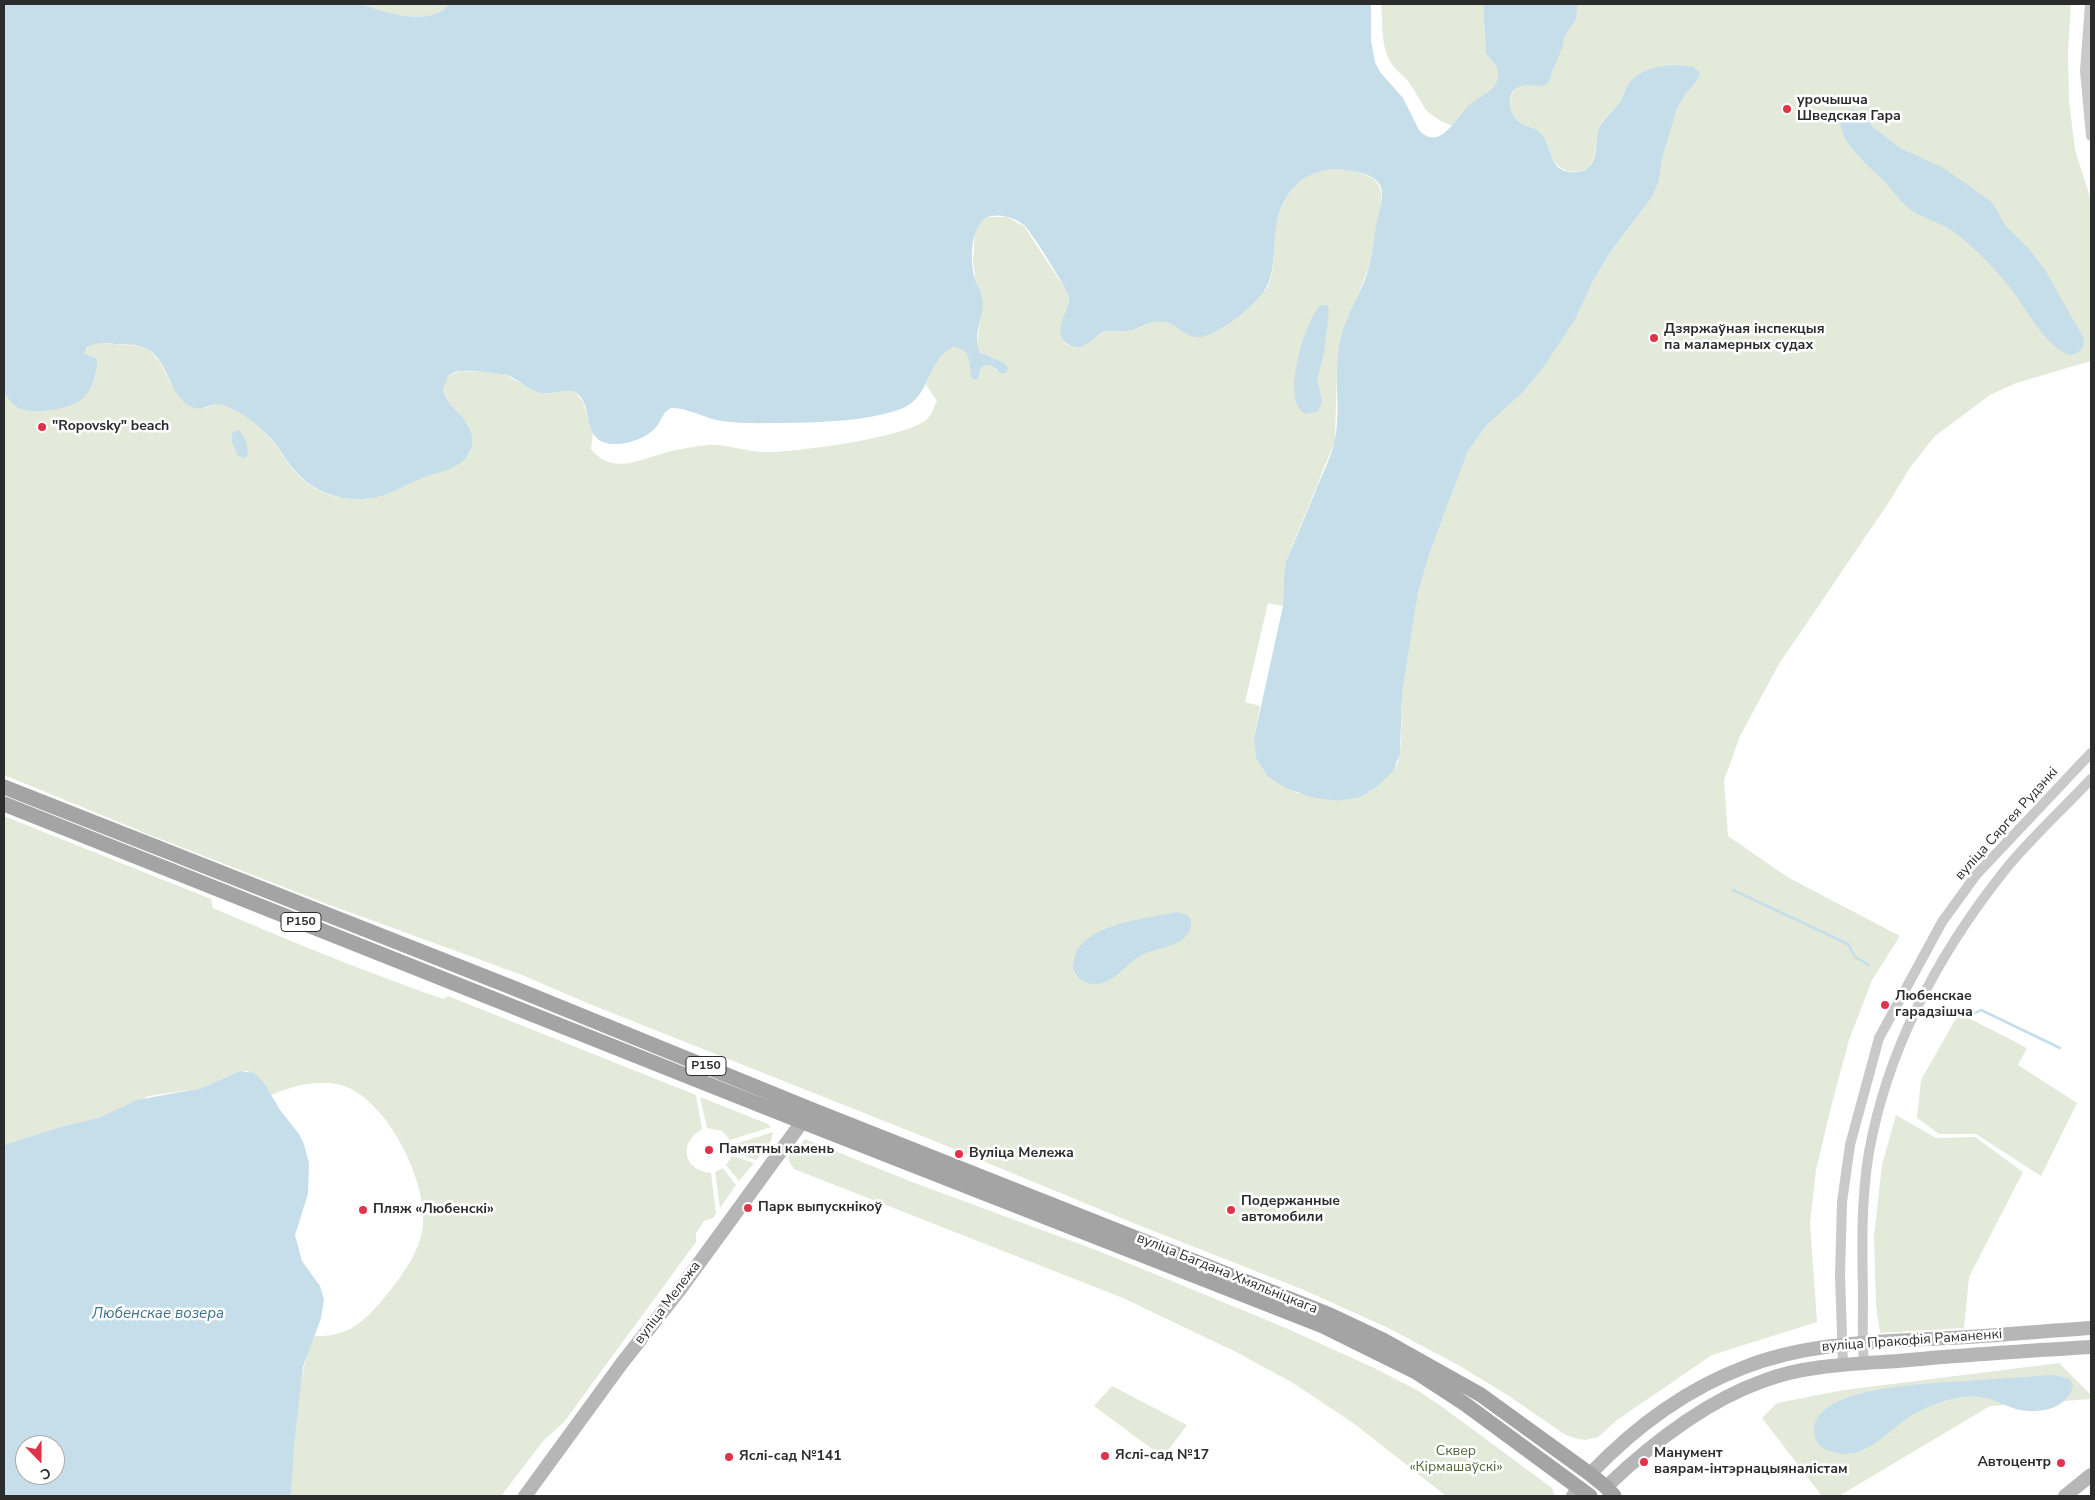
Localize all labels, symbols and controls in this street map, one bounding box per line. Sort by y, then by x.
place label: урочышча Шведская Гара [1797,93,1901,125]
marker: урочышча Шведская Гара [1781,103,1793,115]
place label: Дзяржаўная інспекцыя па маламерных судах [1664,322,1824,354]
marker: Дзяржаўная інспекцыя па маламерных судах [1648,332,1660,344]
place label: "Ropovsky" beach [52,419,169,435]
marker: "Ropovsky" beach [36,421,48,433]
street label: вуліца Сяргея Рудэнкі [1952,764,2062,884]
road number: Р150 [281,912,321,932]
place label: Любенскае гарадзішча [1895,989,1973,1022]
marker: Любенскае гарадзішча [1879,999,1891,1011]
road number: Р150 [686,1056,726,1076]
place label: Памятны камень [719,1142,834,1158]
marker: Памятны камень [703,1144,715,1156]
place label: Вуліца Мележа [969,1146,1074,1162]
marker: Вуліца Мележа [953,1148,965,1160]
place label: Подержанные автомобили [1241,1194,1340,1226]
place label: Парк выпускнікоў [758,1200,882,1216]
place label: Пляж «Любенскі» [373,1202,494,1218]
marker: Парк выпускнікоў [742,1202,754,1214]
marker: Пляж «Любенскі» [357,1204,369,1216]
marker: Подержанные автомобили [1225,1204,1237,1216]
street label: вуліца Багдана Хмяльніцкага [1134,1230,1320,1318]
street label: вуліца Мележа [631,1258,705,1348]
water label: Любенскае возера [92,1305,224,1323]
street label: вуліца Пракофія Раманенкі [1821,1326,2003,1356]
north arrow [15,1435,65,1485]
park label: Сквер «Кірмашаўскі» [1409,1444,1503,1476]
place label: Манумент ваярам-інтэрнацыяналістам [1654,1446,1848,1478]
place label: Яслі-сад №17 [1115,1448,1209,1464]
place label: Яслі-сад №141 [739,1449,842,1465]
marker: Яслі-сад №17 [1099,1450,1111,1462]
marker: Яслі-сад №141 [723,1451,735,1463]
place label: Автоцентр [1977,1455,2051,1471]
marker: Манумент ваярам-інтэрнацыяналістам [1638,1456,1650,1468]
marker: Автоцентр [2055,1457,2067,1469]
text: С [37,1463,53,1484]

